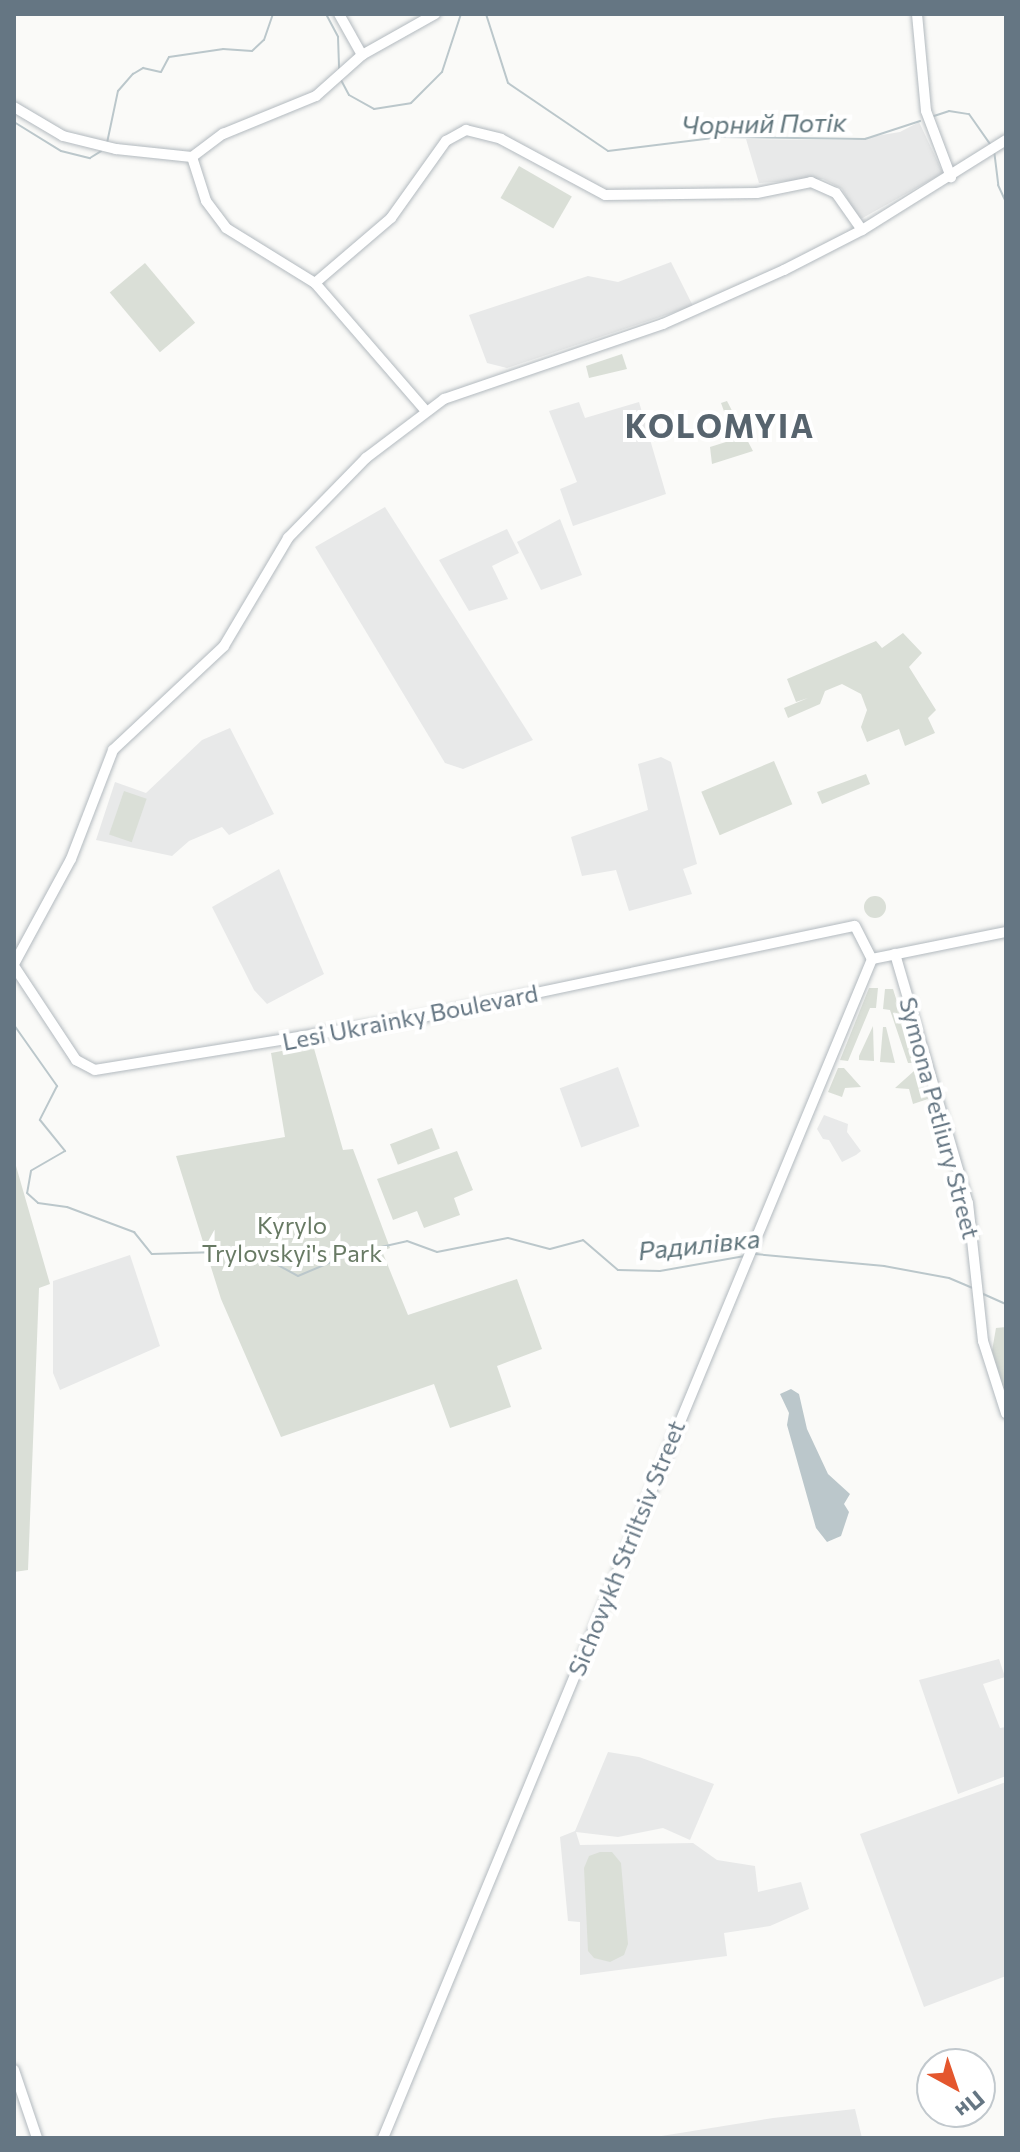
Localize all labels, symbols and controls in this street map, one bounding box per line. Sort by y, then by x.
water label: Чорний Потік [681,106,847,140]
district label: KOLOMYIA [625,406,815,444]
street label: Lesi Ukrainky Boulevard [280,978,540,1056]
street label: Symona Petliury Street [894,994,986,1242]
park label: Kyrylo Trylovskyi's Park [202,1211,382,1267]
water label: Радилівка [636,1222,762,1266]
street label: Sichovykh Striltsiv Street [562,1416,690,1680]
north arrow [916,2048,996,2128]
text: Пн [951,2086,990,2125]

